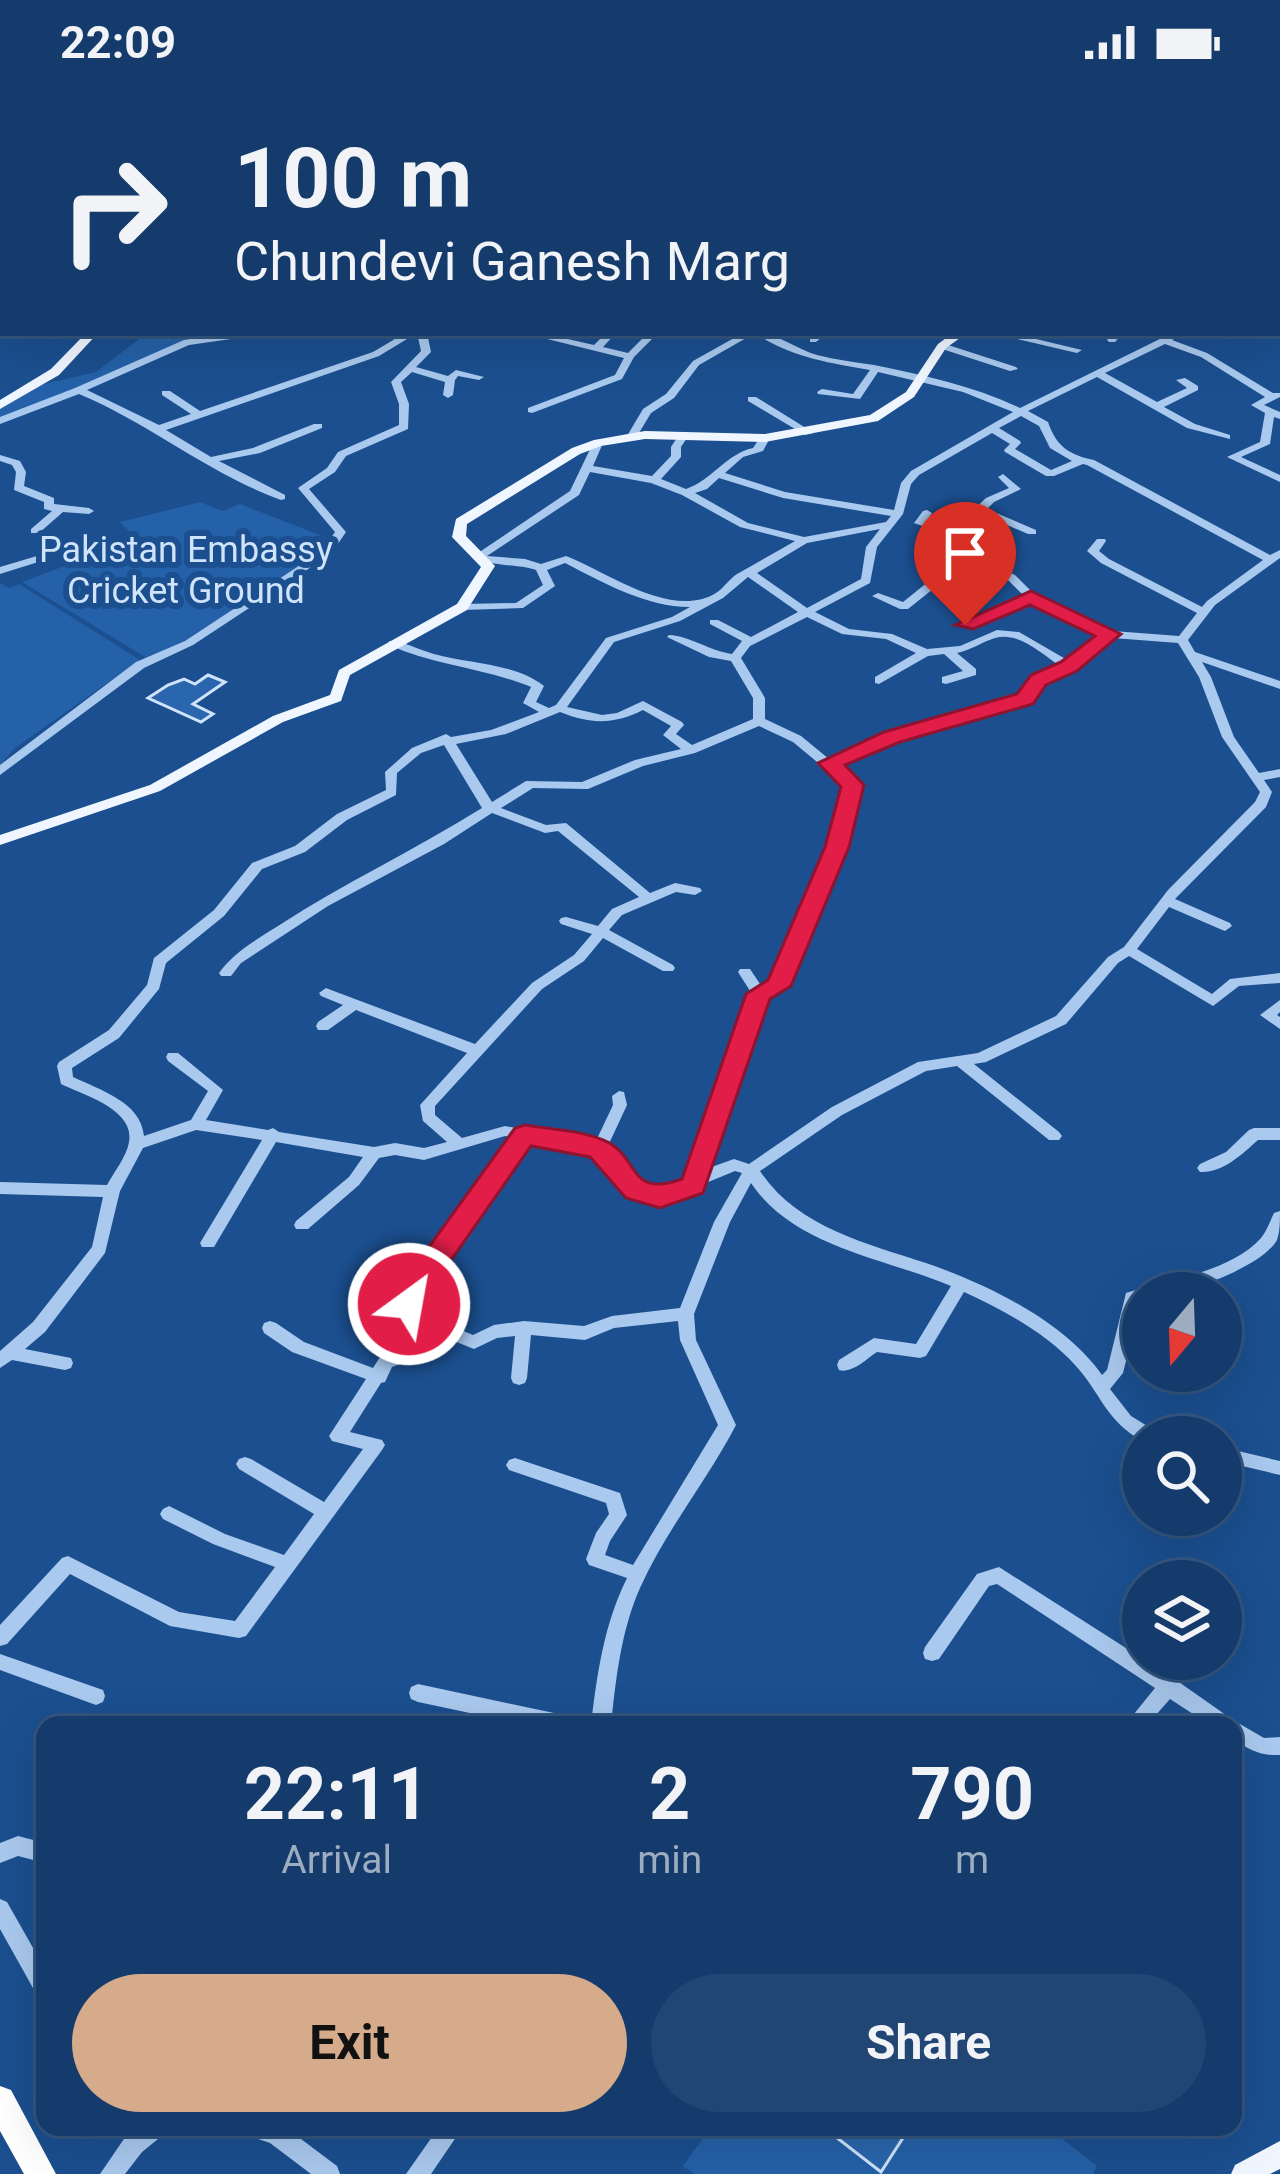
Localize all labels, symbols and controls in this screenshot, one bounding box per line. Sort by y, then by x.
text: 22:09 [60,16,176,69]
text: 100 m [234,129,472,228]
icon: right [36,132,192,288]
text: Chundevi Ganesh Marg [234,230,790,293]
pin [914,502,1016,625]
icon: arrive [932,520,998,586]
park label: Pakistan Embassy Cricket Ground [39,529,333,612]
position arrow [346,1241,472,1367]
north arrow [1122,1272,1242,1392]
map controls [1122,1272,1242,1680]
button: search [1122,1416,1242,1536]
button: layers [1122,1560,1242,1680]
text: 22:11 [244,1752,429,1837]
text: 2 [649,1752,690,1837]
text: 790 [910,1752,1034,1837]
text: Arrival [281,1837,392,1883]
text: min [637,1837,702,1883]
text: m [955,1837,989,1883]
button: Exit [72,1974,627,2112]
button: Share [651,1974,1206,2112]

